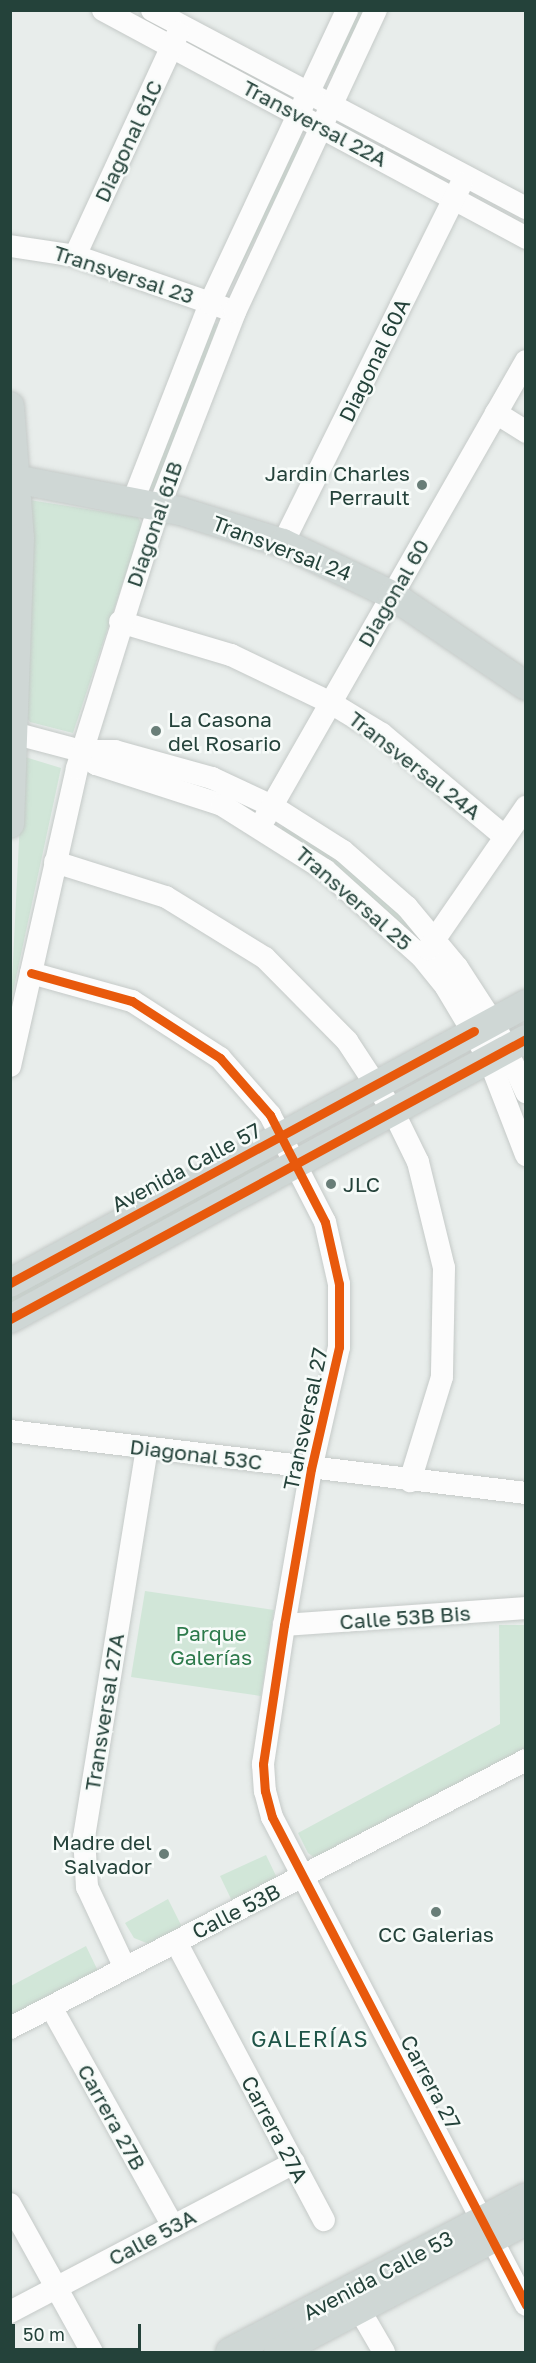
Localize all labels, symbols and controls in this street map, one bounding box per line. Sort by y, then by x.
street label: Transversal 22A [238,74,392,172]
street label: Diagonal 61C [89,76,167,206]
street label: Transversal 23 [51,239,197,309]
street label: Diagonal 60A [333,294,415,426]
street label: Diagonal 61B [121,458,187,590]
place label: Jardin Charles Perrault [265,460,410,510]
marker: Jardin Charles Perrault [415,478,429,492]
street label: Transversal 24 [209,510,355,586]
street label: Diagonal 60 [352,535,434,651]
place label: La Casona del Rosario [168,706,281,756]
street label: Transversal 24A [344,706,486,824]
marker: La Casona del Rosario [149,724,163,738]
street label: Transversal 25 [291,841,417,955]
street label: Avenida Calle 57 [107,1117,265,1217]
place label: JLC [343,1171,380,1197]
marker: JLC [324,1177,338,1191]
street label: Transversal 27 [278,1345,332,1493]
street label: Diagonal 53C [128,1433,264,1475]
street label: Calle 53B Bis [339,1600,471,1634]
park label: Parque Galerías [170,1620,252,1670]
street label: Transversal 27A [79,1631,129,1793]
place label: Madre del Salvador [52,1829,152,1879]
marker: Madre del Salvador [157,1847,171,1861]
street label: Calle 53B [188,1878,284,1944]
marker: CC Galerias [429,1905,443,1919]
place label: CC Galerias [378,1921,494,1947]
district label: GALERÍAS [251,2026,369,2052]
street label: Carrera 27 [396,2031,466,2133]
street label: Carrera 27B [73,2060,151,2174]
street label: Carrera 27A [236,2071,314,2187]
street label: Calle 53A [104,2203,200,2271]
street label: Avenida Calle 53 [299,2225,457,2325]
scale bar [15,2312,144,2350]
text: 50 m [23,2323,65,2345]

